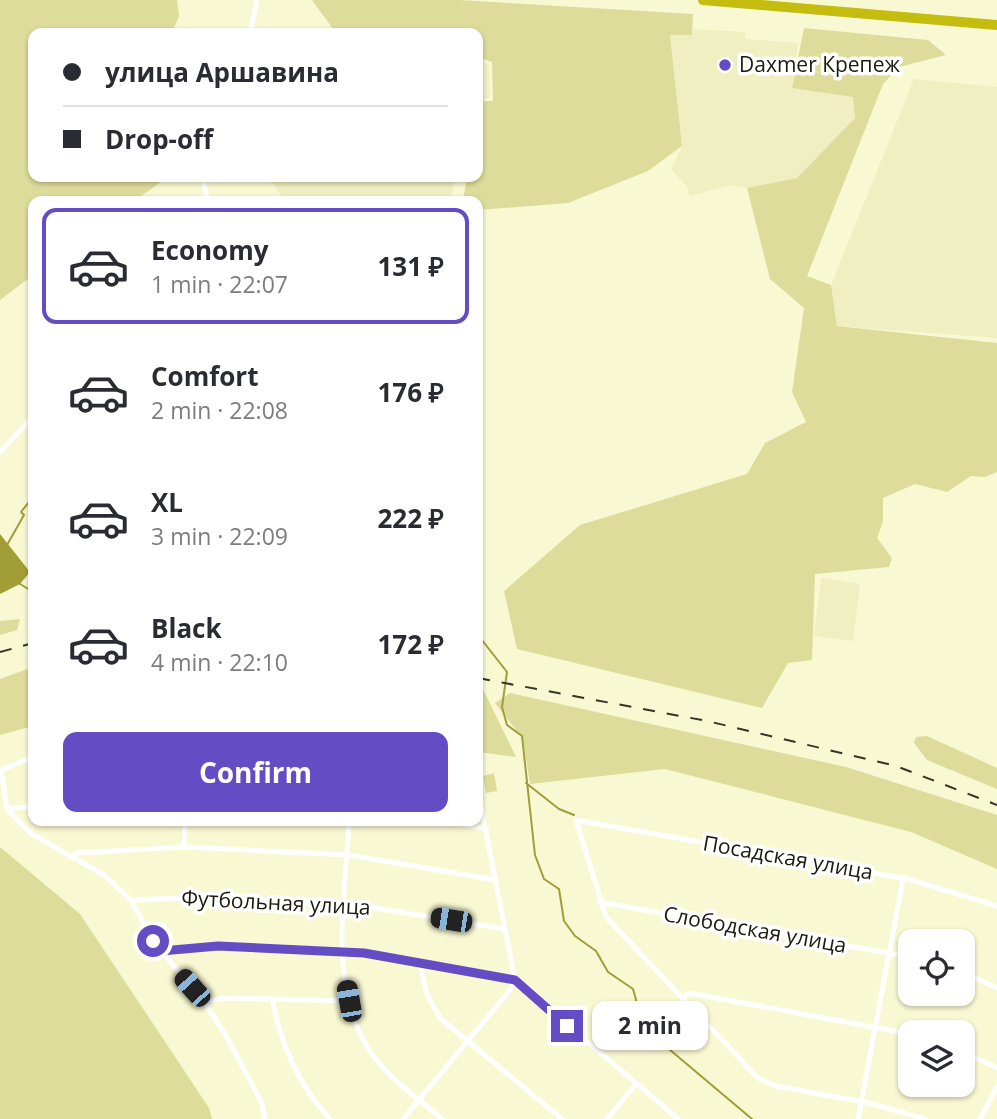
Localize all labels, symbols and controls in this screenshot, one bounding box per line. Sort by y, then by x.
place label: Daxmer Крепеж [739,50,900,78]
text: улица Аршавина [105,54,339,90]
marker: Daxmer Крепеж [717,57,733,73]
text: Drop-off [105,121,213,157]
text: Economy [151,232,269,268]
icon: car [67,235,130,298]
text: 131 ₽ [378,248,444,284]
text: 1 min · 22:07 [151,268,288,300]
text: Comfort [151,358,258,394]
icon: car [67,361,130,424]
text: 176 ₽ [378,374,444,410]
text: 2 min · 22:08 [151,394,288,426]
text: XL [151,484,183,520]
icon: car [67,487,130,550]
text: 222 ₽ [378,500,444,536]
text: 3 min · 22:09 [151,520,288,552]
text: Black [151,610,222,646]
icon: car [67,613,130,676]
text: 172 ₽ [378,626,444,662]
text: 4 min · 22:10 [151,646,288,678]
button: Confirm [63,732,448,812]
street label: Посадская улица [701,828,875,886]
street label: Футбольная улица [181,883,371,921]
street label: Слободская улица [661,899,849,959]
car [429,906,474,934]
route start [137,925,169,957]
map controls [898,929,975,1097]
button: locate [898,929,975,1006]
car [171,965,214,1011]
car [336,978,363,1024]
callout: 2 min [592,1002,707,1050]
text: 2 min [618,1009,682,1041]
route end [551,1010,583,1042]
button: layers [898,1020,975,1097]

